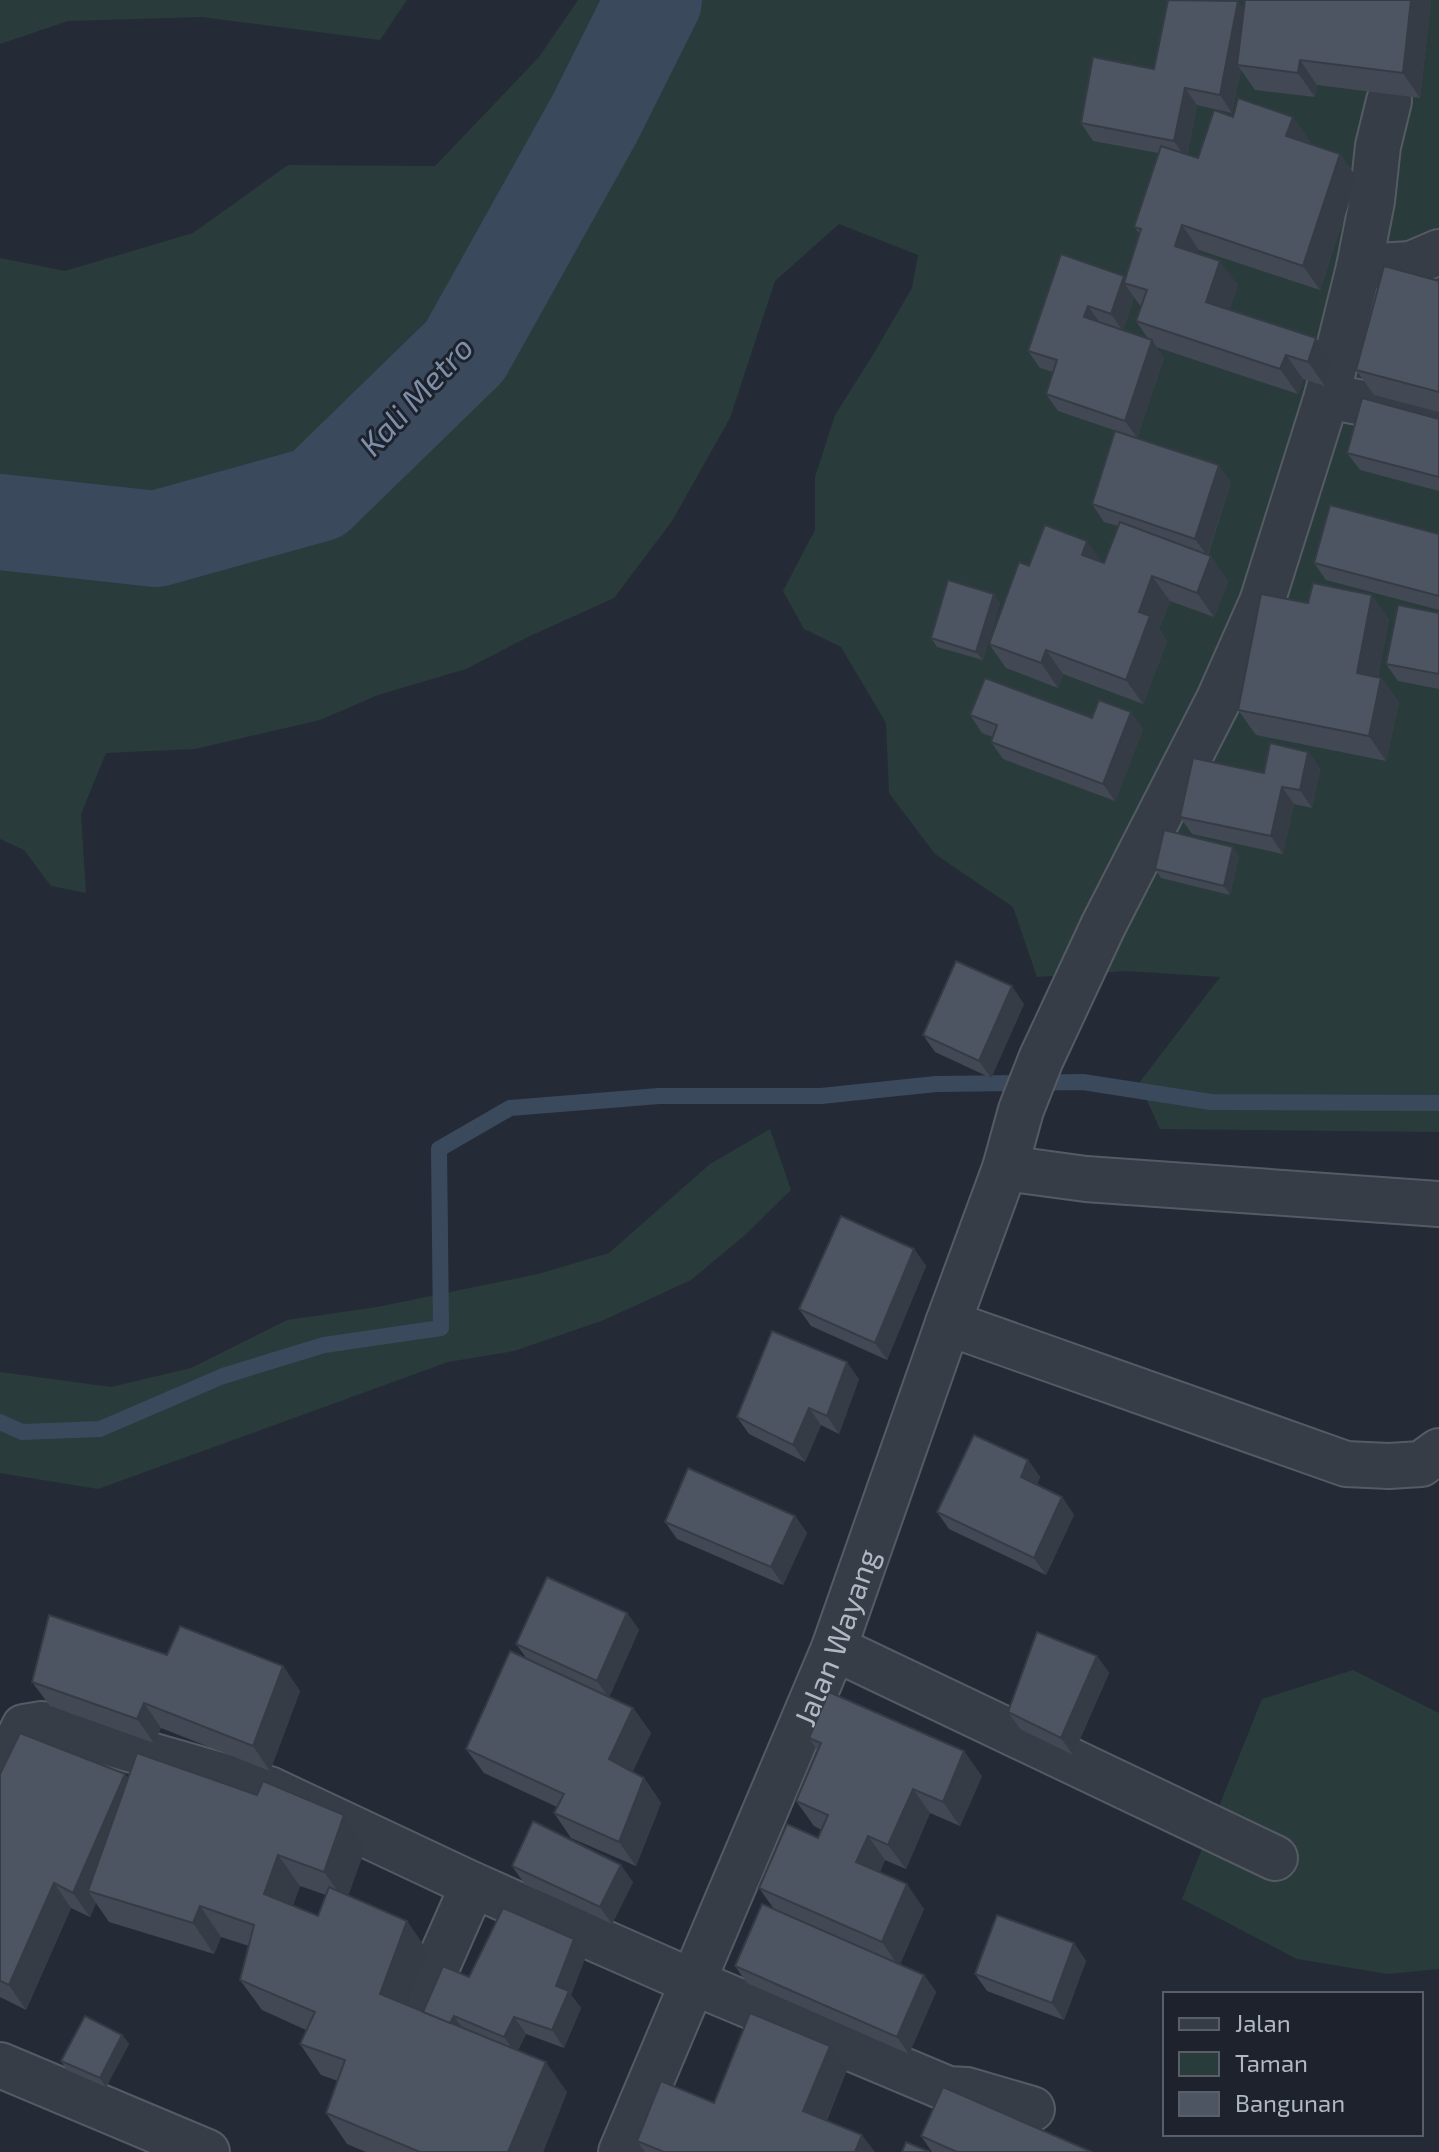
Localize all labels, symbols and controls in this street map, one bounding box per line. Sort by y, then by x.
water label: Kali Metro [350,328,480,462]
street label: Jalan Wayang [785,1543,886,1731]
legend [1163,1992,1423,2136]
text: Jalan [1235,2008,1291,2037]
text: Taman [1235,2048,1308,2077]
text: Bangunan [1235,2088,1345,2117]

